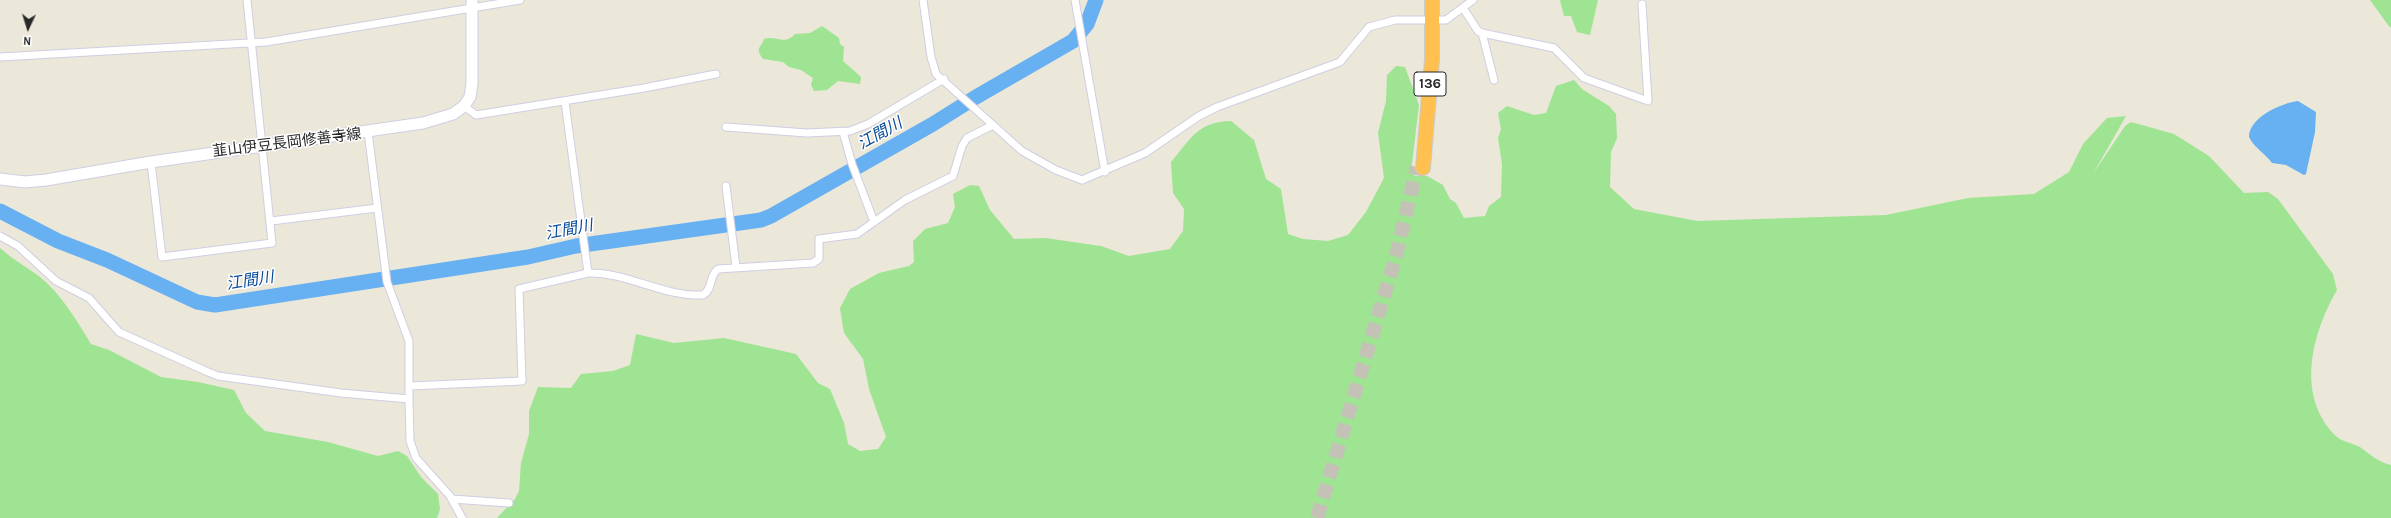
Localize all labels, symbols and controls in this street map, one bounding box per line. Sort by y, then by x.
north arrow [8,8,48,48]
text: N [23,34,32,47]
road number: 136 [1414,72,1446,96]
water label: 江間川 [854,114,906,154]
street label: 韮山伊豆長岡修善寺線 [211,125,363,161]
water label: 江間川 [544,216,594,244]
water label: 江間川 [225,268,275,294]

